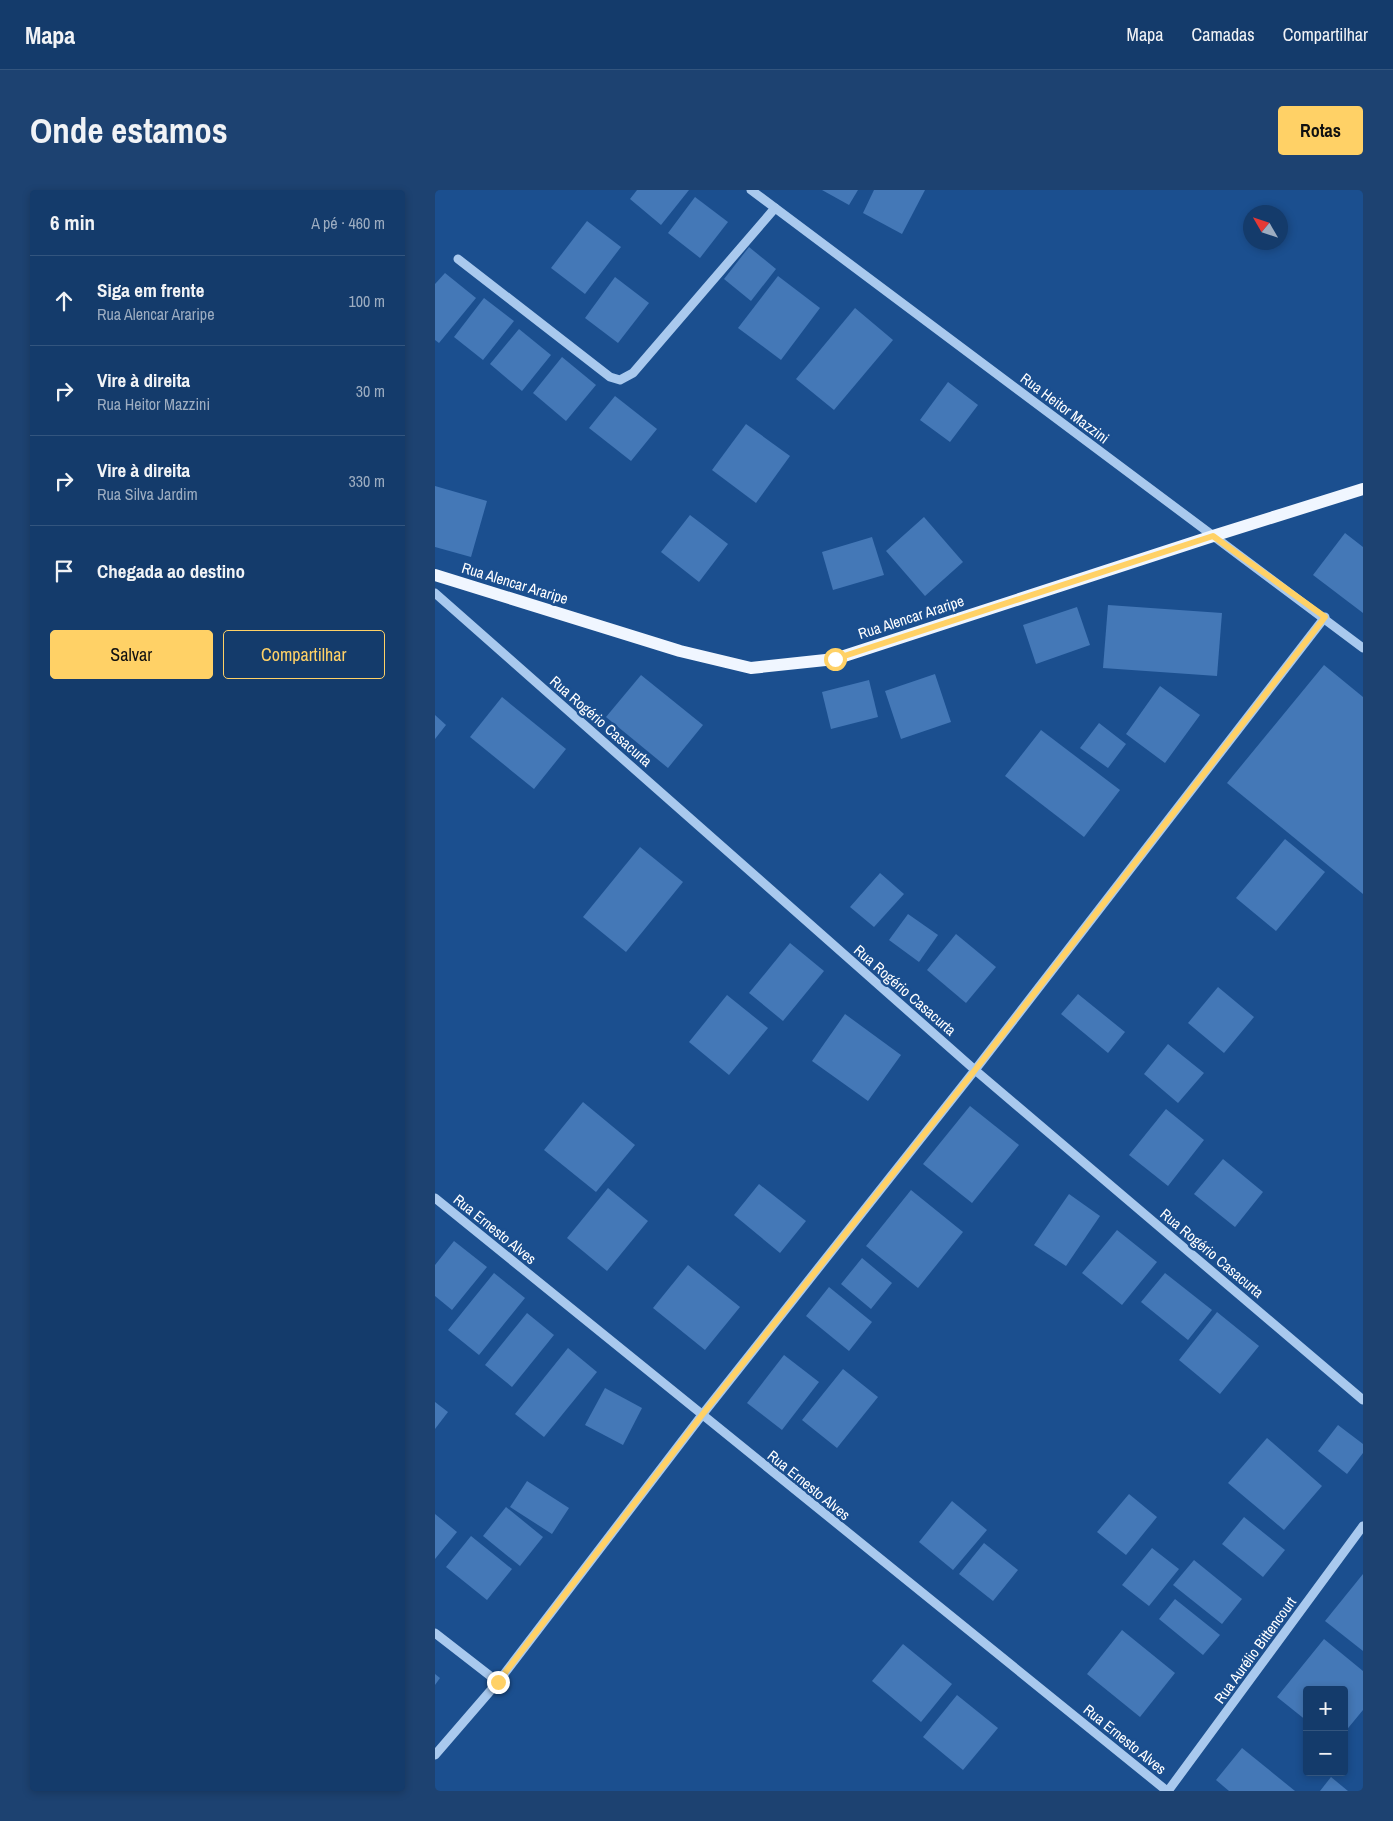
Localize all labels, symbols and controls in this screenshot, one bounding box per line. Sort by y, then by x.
text: Mapa [25,19,75,51]
text: Mapa [1127,22,1164,47]
text: Camadas [1192,22,1255,47]
text: Compartilhar [1283,22,1368,47]
button: Rotas [1278,106,1363,155]
text: Onde estamos [30,107,228,154]
north arrow [1243,205,1288,250]
text: 6 min [50,208,95,237]
text: A pé · 460 m [311,212,385,234]
text: Siga em frente [97,277,204,303]
icon: ahead [50,287,78,315]
text: 100 m [349,290,385,312]
text: Rua Alencar Araripe [97,303,214,325]
text: Vire à direita [97,367,190,393]
street label: Rua Heitor Mazzini [1016,368,1114,448]
icon: right [50,377,78,405]
text: 30 m [356,380,385,402]
text: Rua Heitor Mazzini [97,393,210,415]
text: Vire à direita [97,457,190,483]
icon: right [50,467,78,495]
text: 330 m [349,470,385,492]
text: Rua Silva Jardim [97,483,198,505]
icon: arrive [50,557,78,585]
street label: Rua Alencar Araripe [459,557,571,609]
text: Chegada ao destino [97,558,245,584]
street label: Rua Alencar Araripe [855,590,967,644]
button: Salvar [50,630,213,679]
button: Compartilhar [223,630,385,679]
route start [824,648,847,671]
street label: Rua Rogério Casacurta [545,671,657,771]
street label: Rua Rogério Casacurta [849,940,961,1040]
street label: Rua Ernesto Alves [449,1189,541,1269]
street label: Rua Rogério Casacurta [1156,1203,1268,1303]
street label: Rua Ernesto Alves [763,1445,855,1525]
street label: Rua Aurélio Bittencourt [1209,1592,1301,1708]
route end [487,1671,510,1694]
map controls [1303,1686,1348,1776]
button: + [1303,1686,1348,1731]
street label: Rua Ernesto Alves [1079,1699,1171,1779]
button: − [1303,1731,1348,1776]

